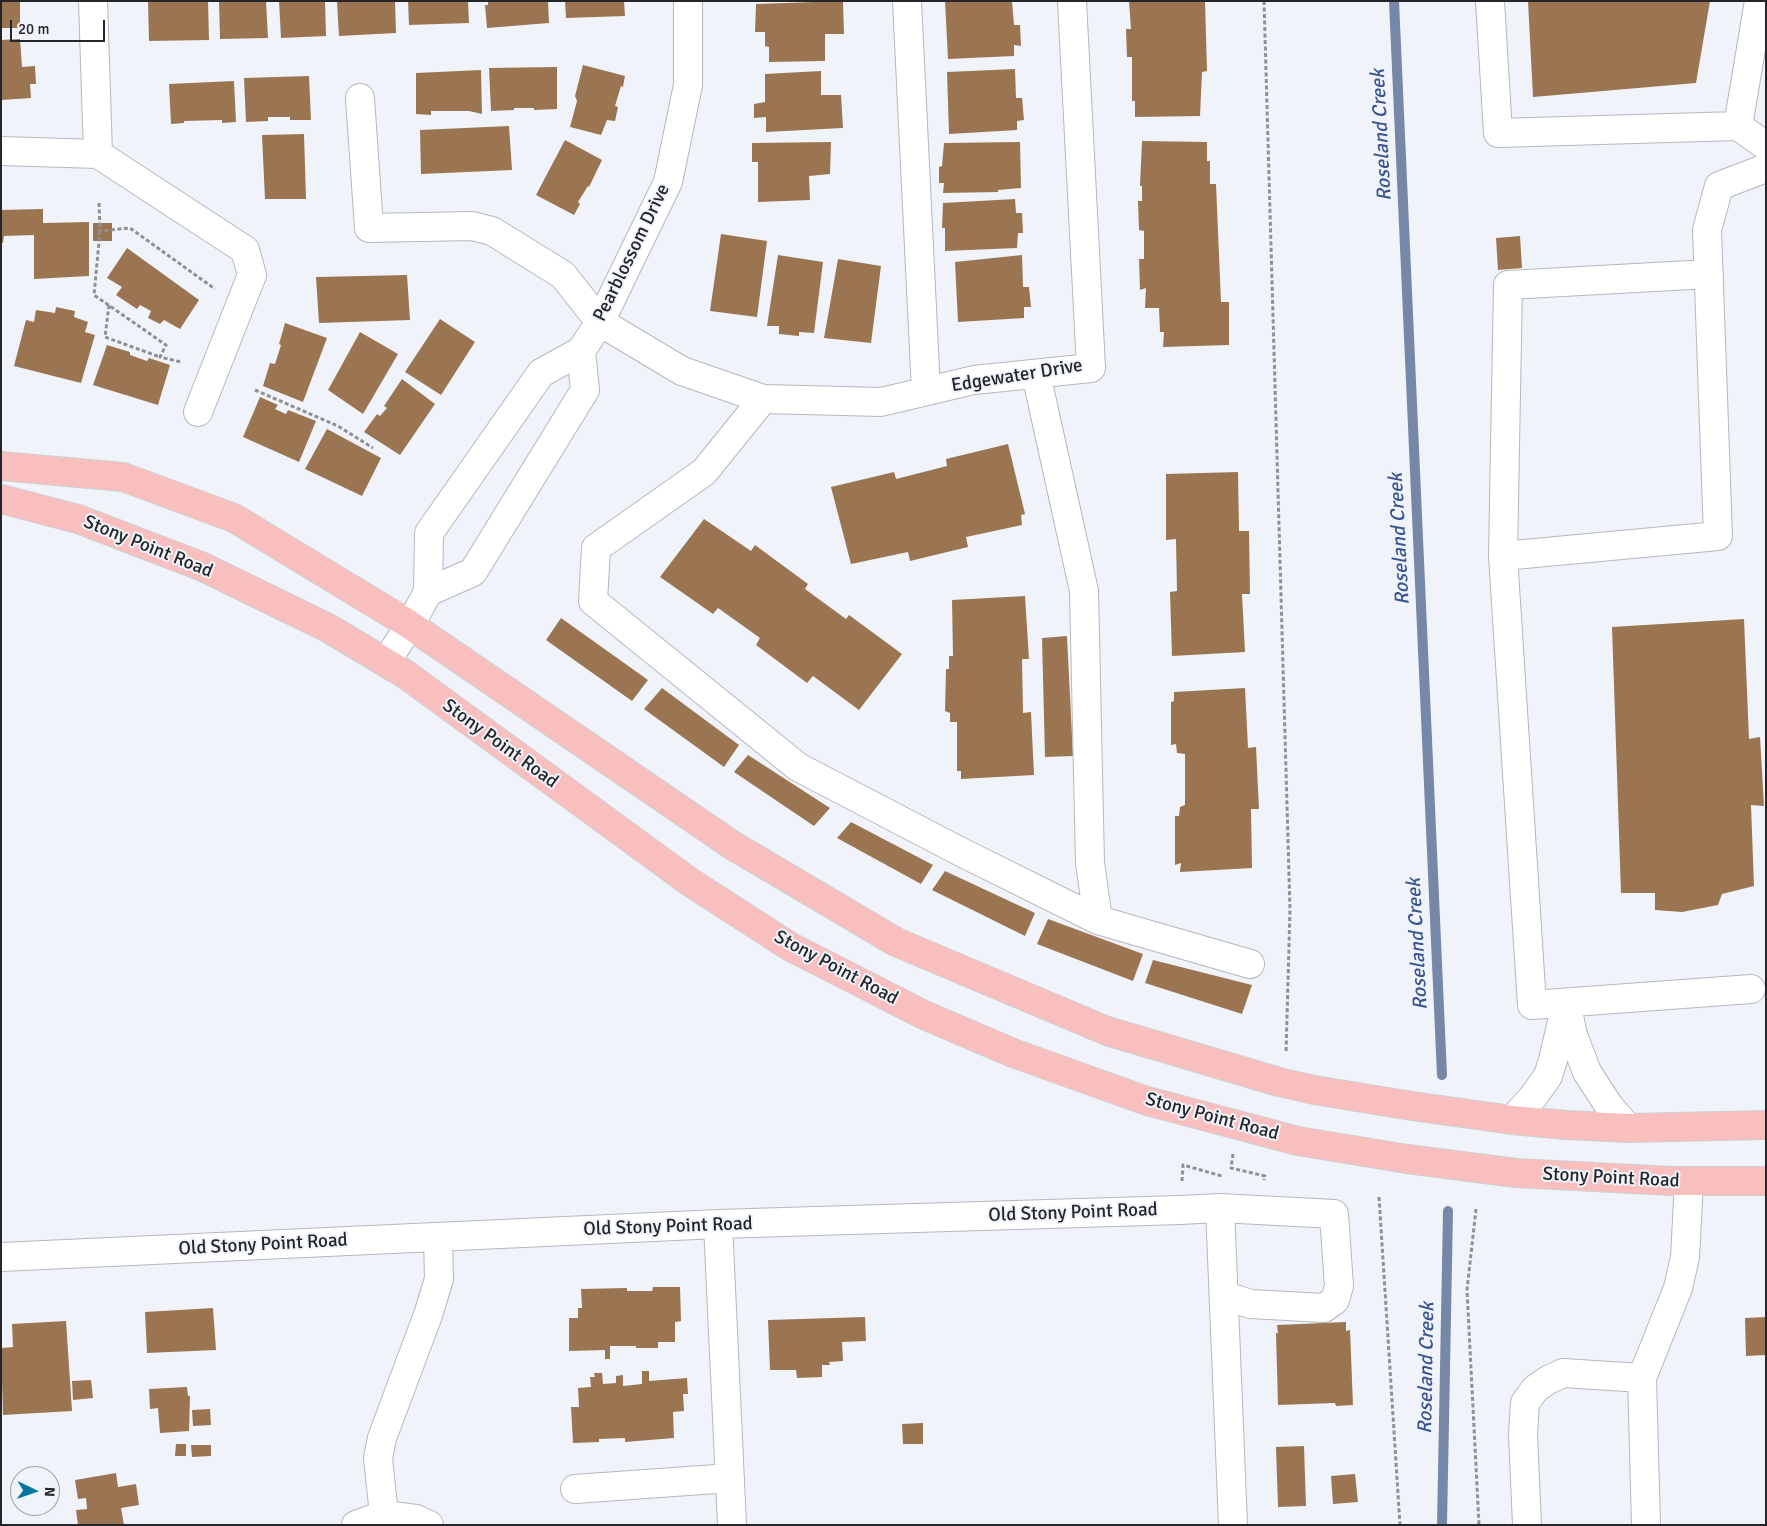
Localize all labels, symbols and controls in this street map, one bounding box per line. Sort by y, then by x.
scale bar [12,10,108,42]
text: 20 m [18,20,49,38]
water label: Roseland Creek [1367,68,1397,202]
street label: Pearblossom Drive [589,181,675,325]
street label: Edgewater Drive [950,354,1084,398]
water label: Roseland Creek [1385,472,1415,606]
street label: Stony Point Road [80,511,216,583]
street label: Stony Point Road [438,694,562,794]
water label: Roseland Creek [1403,877,1433,1011]
street label: Stony Point Road [770,926,902,1010]
street label: Stony Point Road [1143,1088,1281,1146]
street label: Stony Point Road [1542,1163,1680,1193]
street label: Old Stony Point Road [988,1199,1158,1227]
street label: Old Stony Point Road [583,1213,753,1241]
street label: Old Stony Point Road [178,1229,348,1261]
water label: Roseland Creek [1414,1302,1440,1434]
north arrow [10,1466,60,1516]
text: N [41,1486,58,1497]

